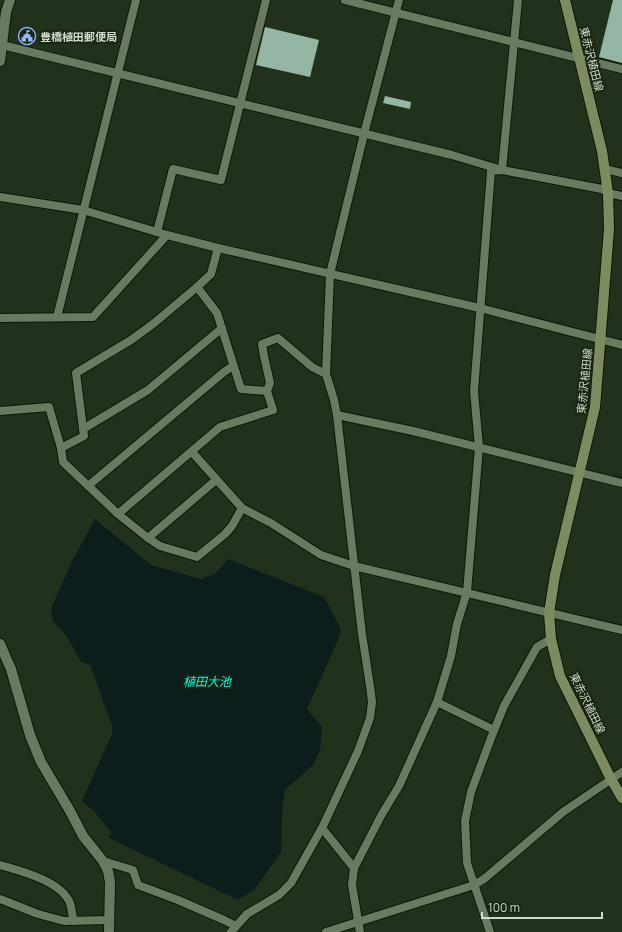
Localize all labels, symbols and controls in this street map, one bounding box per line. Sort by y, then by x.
street label: 東赤沢植田線 [577,25,607,93]
public building icon: 豊橋植田郵便局 [17,26,37,46]
place label: 豊橋植田郵便局 [40,29,117,44]
street label: 東赤沢植田線 [573,347,595,415]
street label: 東赤沢植田線 [567,670,609,736]
water label: 植田大池 [183,673,232,690]
scale bar [482,894,602,920]
text: 100 m [488,899,520,916]

